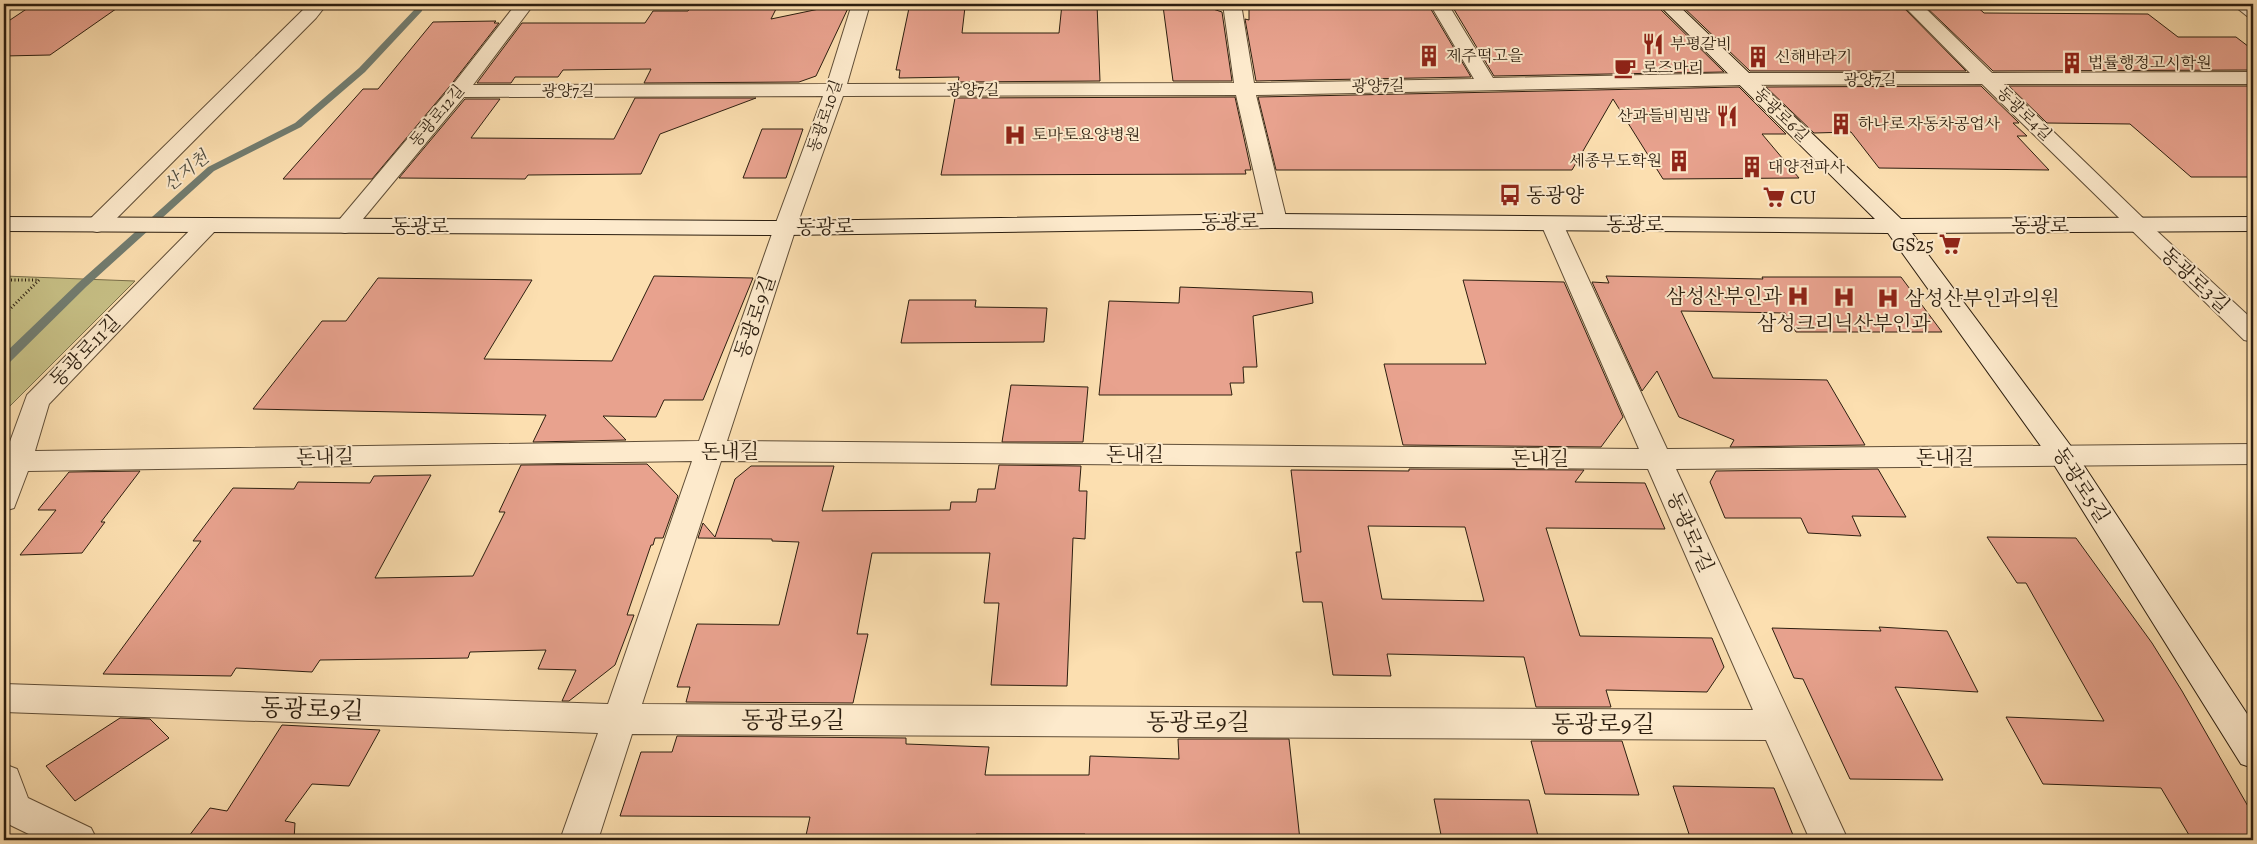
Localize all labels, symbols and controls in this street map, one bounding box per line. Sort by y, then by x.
restaurant icon: 부평갈비 [1640,31,1666,57]
place label: 부평갈비 [1670,33,1732,55]
building icon: 제주떡고을 [1416,43,1442,69]
building icon: 신해바라기 [1745,44,1771,70]
place label: 제주떡고을 [1446,45,1524,67]
place label: 신해바라기 [1775,46,1852,68]
building icon: 법률행정고시학원 [2059,50,2085,76]
place label: 법률행정고시학원 [2088,52,2212,74]
cafe icon: 로즈마리 [1612,55,1638,81]
place label: 로즈마리 [1642,57,1704,79]
street label: 광양7길 [1843,69,1897,91]
street label: 광양7길 [1351,75,1405,97]
street label: 동광로10길 [802,77,848,155]
street label: 광양7길 [946,79,1000,101]
street label: 동광로12길 [404,80,470,152]
street label: 광양7길 [541,80,595,102]
street label: 동광로4길 [1992,82,2056,146]
street label: 동광로6길 [1748,83,1814,147]
restaurant icon: 산과들비빔밥 [1714,103,1740,129]
place label: 산과들비빔밥 [1617,105,1711,127]
building icon: 하나로 자동차공업사 [1828,111,1854,137]
place label: 하나로 자동차공업사 [1858,113,2001,135]
hospital icon: 토마토요양병원 [1002,122,1028,148]
place label: 토마토요양병원 [1032,124,1140,146]
water label: 산지천 [158,144,215,197]
building icon: 세종무도학원 [1666,148,1692,174]
place label: 세종무도학원 [1569,150,1662,172]
building icon: 대양전파사 [1739,154,1765,180]
place label: 대양전파사 [1768,156,1846,178]
bus stop icon: 동광양 [1497,182,1523,208]
place label: 동광양 [1526,182,1585,209]
supermarket icon: CU [1761,184,1787,210]
place label: CU [1790,184,1816,211]
street label: 동광로 [1201,208,1259,236]
street label: 동광로 [1606,211,1664,238]
street label: 동광로 [2011,212,2069,239]
street label: 동광로 [391,213,449,240]
street label: 동광로 [796,213,854,241]
place label: GS25 [1892,231,1934,258]
supermarket icon: GS25 [1937,231,1963,257]
street label: 동광로3길 [2154,241,2236,319]
street label: 동광로9길 [728,272,782,362]
place label: 삼성산부인과 [1666,283,1783,310]
hospital icon: 삼성산부인과 [1785,283,1811,309]
hospital icon: 삼성크리닉산부인과 [1831,284,1857,310]
hospital icon: 삼성산부인과의원 [1875,285,1901,311]
place label: 삼성산부인과의원 [1905,285,2060,312]
street label: 동광로11길 [44,309,126,393]
place label: 삼성크리닉산부인과 [1757,310,1932,337]
street label: 돈내길 [701,438,759,465]
street label: 돈내길 [1106,441,1164,468]
street label: 동광로5길 [2046,442,2116,528]
street label: 돈내길 [296,443,354,471]
street label: 돈내길 [1916,444,1974,471]
street label: 돈내길 [1511,445,1569,472]
street label: 동광로7길 [1660,487,1720,577]
street label: 동광로9길 [260,691,364,727]
street label: 동광로9길 [741,704,845,736]
street label: 동광로9길 [1146,706,1250,738]
street label: 동광로9길 [1551,708,1655,740]

